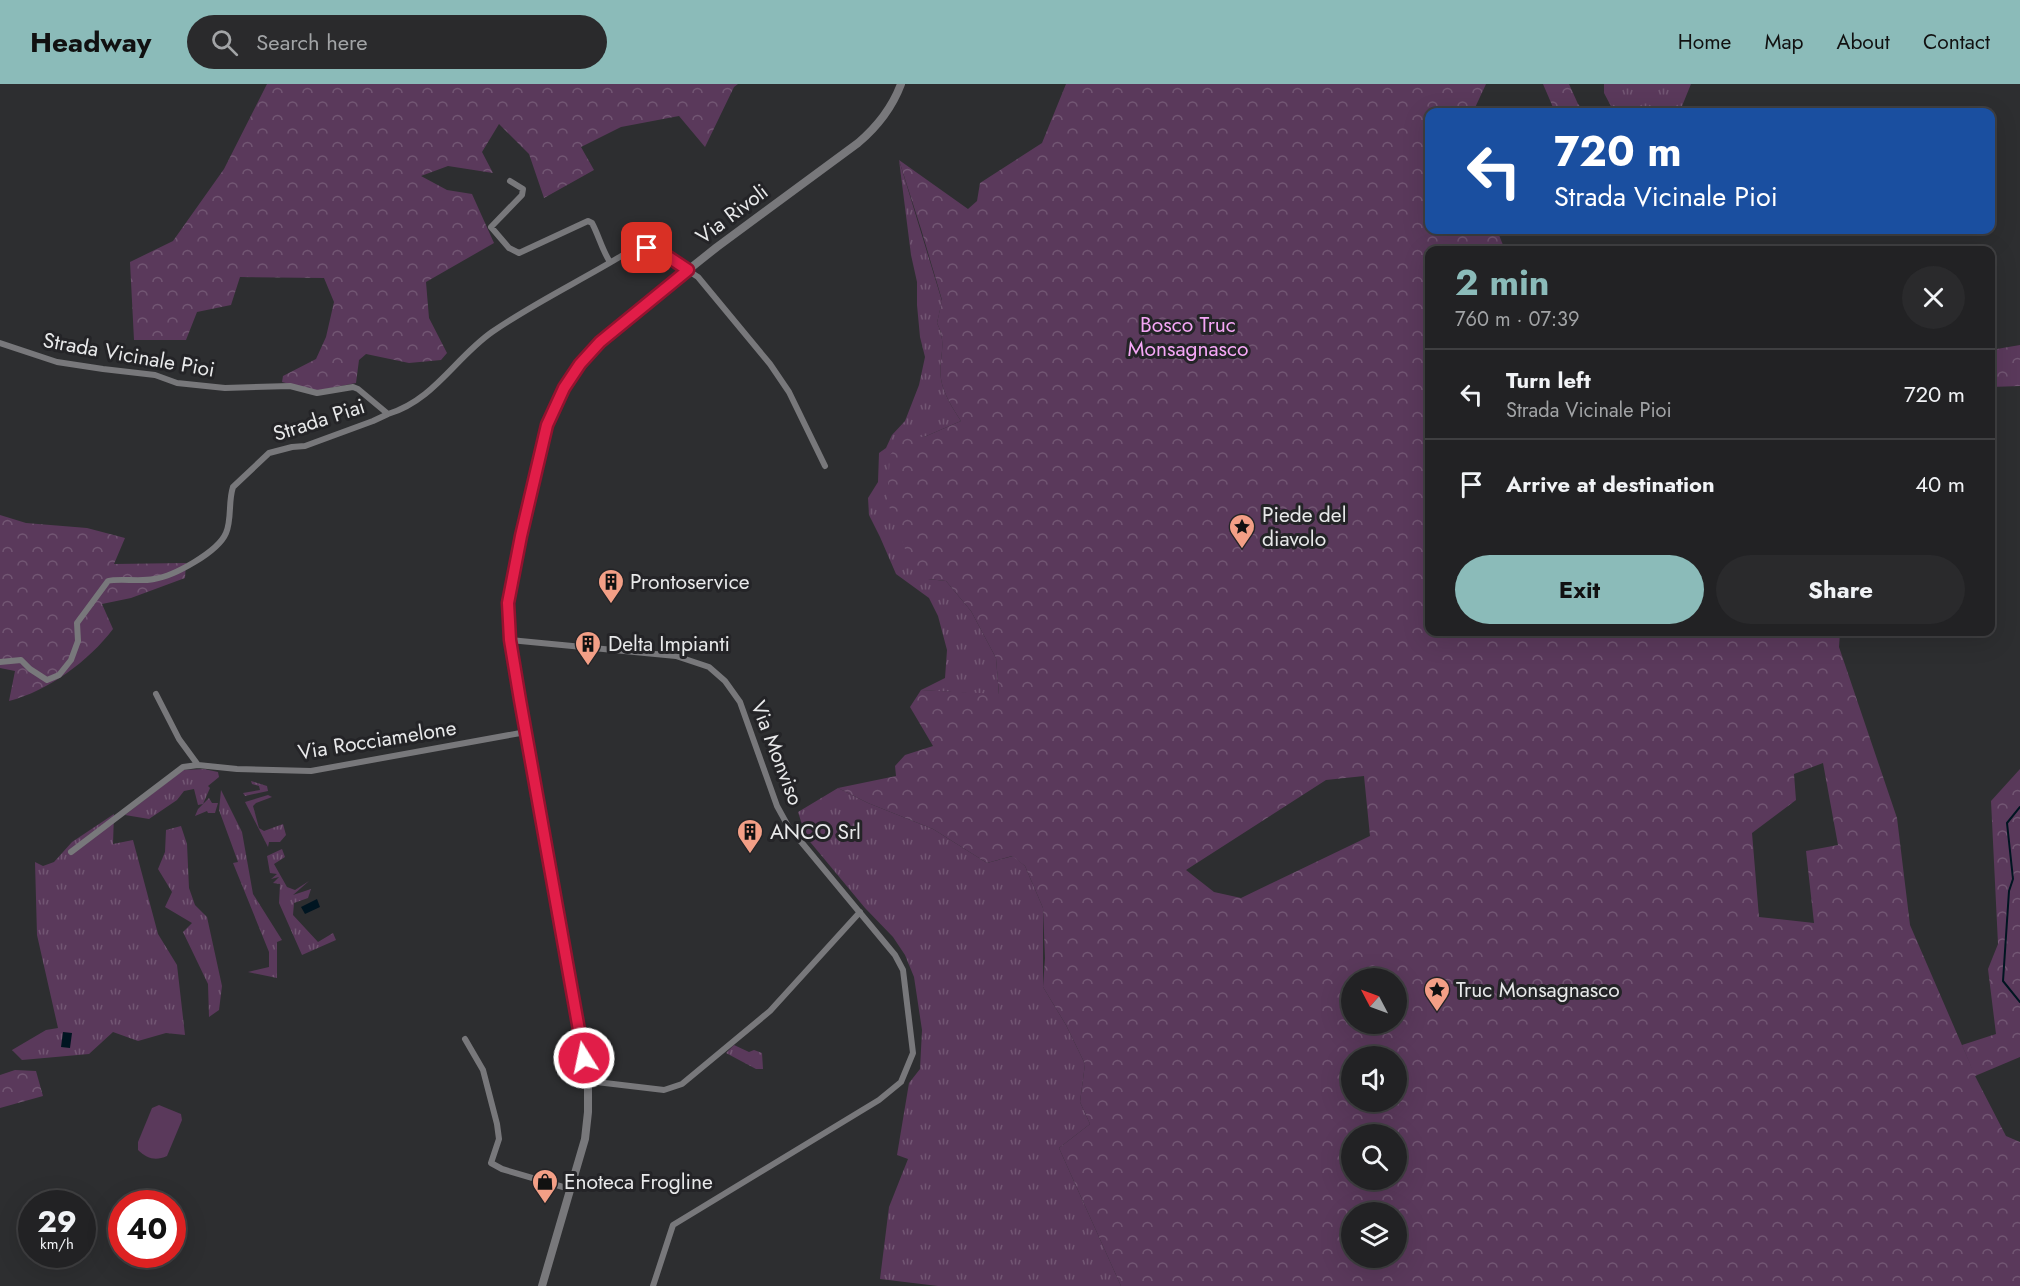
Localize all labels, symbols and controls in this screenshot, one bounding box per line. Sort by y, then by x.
search box [187,15,607,69]
text: Headway [30,22,151,63]
icon: search [208,26,241,59]
text: Search here [256,26,368,58]
text: Home [1678,27,1731,57]
text: Map [1764,27,1804,57]
text: About [1837,27,1890,57]
text: Contact [1923,27,1990,57]
text: 720 m [1554,121,1682,182]
icon: left [1455,132,1533,210]
street label: Via Rivoli [690,177,774,251]
text: Strada Vicinale Pioi [1554,177,1778,216]
pin [621,222,672,273]
icon: arrive [630,231,663,264]
text: 2 min [1455,256,1550,308]
button: close [1902,266,1965,329]
text: 760 m · 07:39 [1455,305,1580,334]
park label: Bosco Truc Monsagnasco [1127,310,1249,364]
street label: Strada Vicinale Pioi [41,325,217,385]
text: Turn left [1506,364,1591,396]
icon: left [1455,378,1488,411]
text: 720 m [1904,378,1965,410]
street label: Strada Piai [269,391,369,449]
text: Strada Vicinale Pioi [1506,396,1672,425]
icon: arrive [1455,468,1488,501]
text: Arrive at destination [1506,468,1715,500]
text: 40 m [1915,468,1965,500]
place label: Piede del diavolo [1262,500,1346,554]
place icon: Piede del diavolo [1227,512,1257,550]
button: Exit [1455,555,1704,624]
button: Share [1716,555,1965,624]
building icon: Prontoservice [596,567,626,605]
place label: Prontoservice [630,567,750,597]
building icon: Delta Impianti [573,629,603,667]
place label: Delta Impianti [608,629,730,659]
street label: Via Monviso [743,696,811,810]
street label: Via Rocciamelone [296,713,458,767]
building icon: ANCO Srl [735,817,765,855]
place label: ANCO Srl [770,817,861,847]
north arrow [1341,968,1407,1034]
map controls [1341,968,1407,1268]
place icon: Truc Monsagnasco [1422,975,1452,1013]
place label: Truc Monsagnasco [1456,975,1620,1005]
position arrow [552,1026,616,1090]
button: sound [1341,1046,1407,1112]
button: search [1341,1124,1407,1190]
shop icon: Enoteca Frogline [530,1167,560,1205]
place label: Enoteca Frogline [564,1167,713,1197]
speed limit sign: 40 [108,1190,186,1268]
text: 29 [37,1200,77,1243]
button: layers [1341,1202,1407,1268]
text: km/h [40,1233,74,1255]

